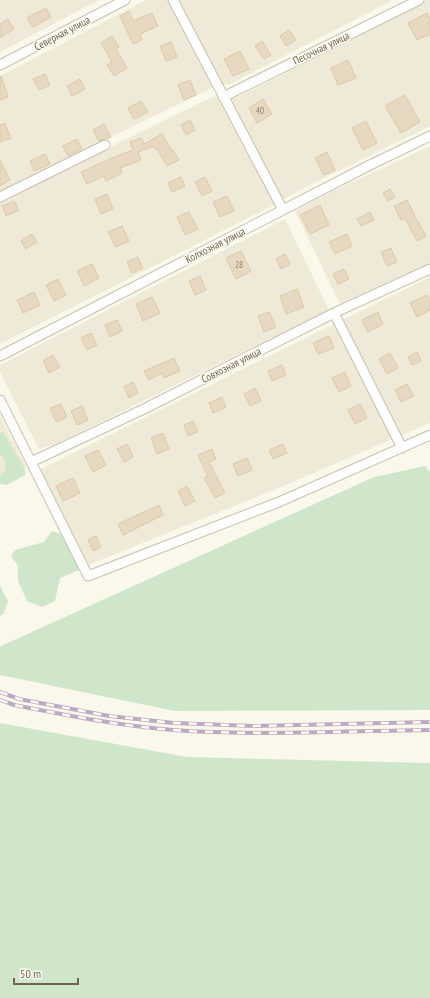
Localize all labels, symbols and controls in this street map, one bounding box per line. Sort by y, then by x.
street label: Северная улица [32,12,92,54]
street label: Песочная улица [290,28,352,68]
house number: 40 [256,105,264,116]
street label: Колхозная улица [183,224,247,266]
house number: 28 [235,259,243,270]
street label: Совхозная улица [199,344,263,386]
scale bar [14,960,78,986]
text: 50 m [20,966,41,981]

